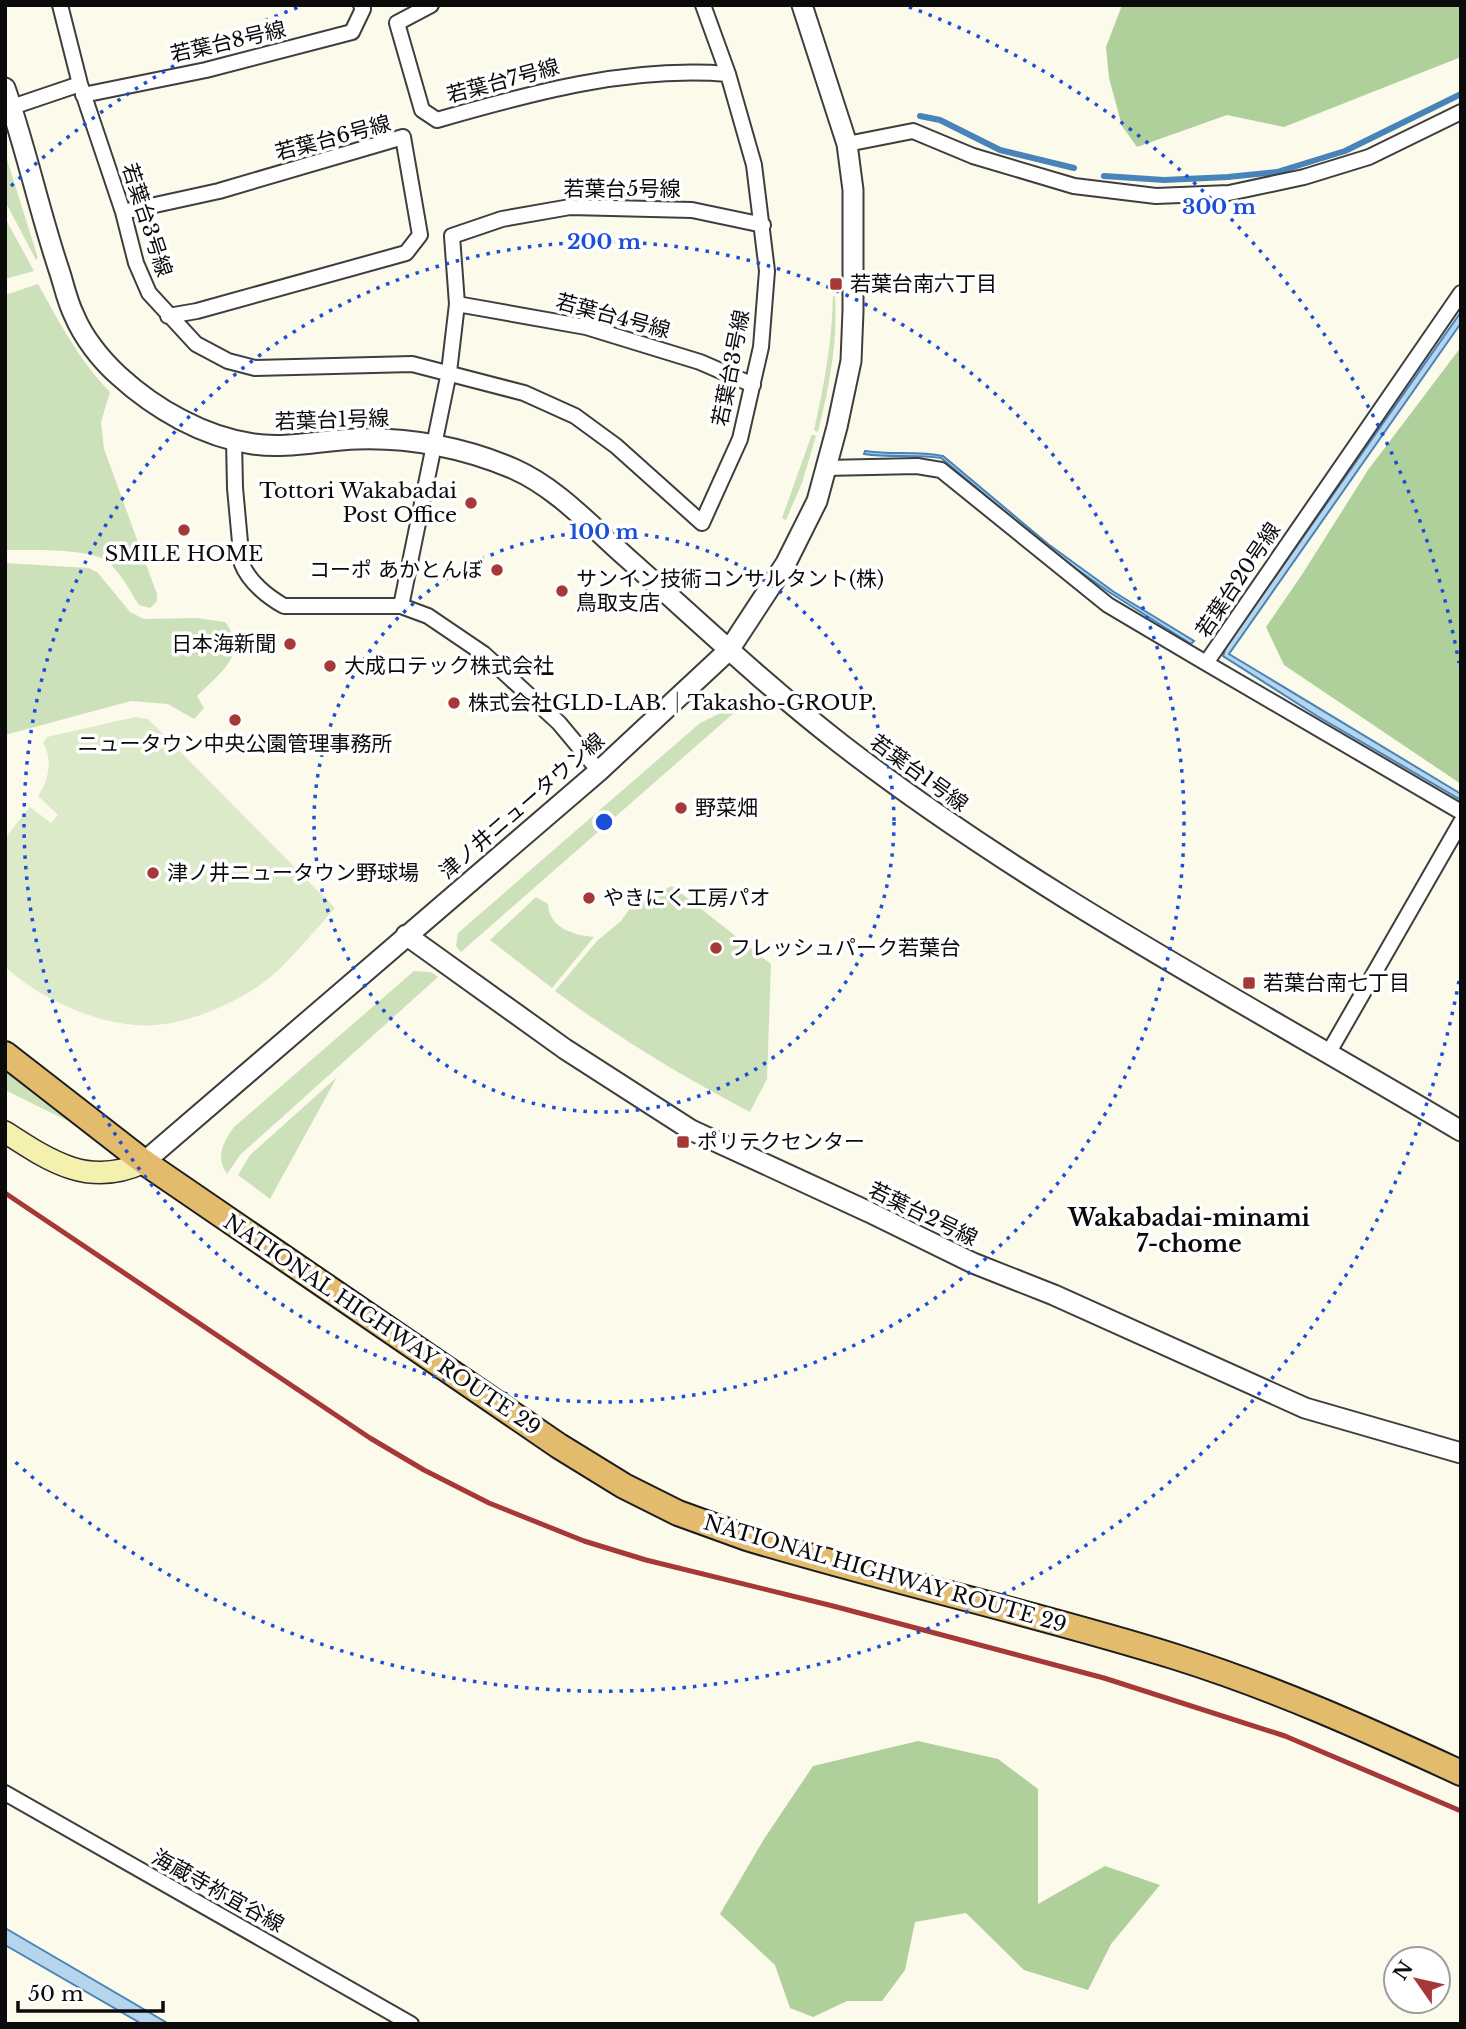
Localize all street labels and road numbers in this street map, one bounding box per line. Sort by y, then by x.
street label: 若葉台8号線 [168,16,288,68]
street label: 若葉台7号線 [444,53,562,109]
street label: 若葉台6号線 [272,110,394,166]
street label: 若葉台3号線 [116,160,178,280]
street label: 若葉台5号線 [564,176,680,202]
street label: 若葉台4号線 [553,288,673,344]
street label: 若葉台3号線 [707,308,755,428]
street label: 若葉台1号線 [274,405,390,435]
street label: 若葉台20号線 [1190,518,1286,642]
street label: 津ノ井ニュータウン線 [434,727,610,885]
street label: 若葉台1号線 [865,729,973,817]
street label: 若葉台2号線 [864,1176,982,1252]
street label: NATIONAL HIGHWAY ROUTE 29 [219,1209,545,1441]
street label: NATIONAL HIGHWAY ROUTE 29 [701,1510,1069,1638]
street label: 海蔵寺祢宜谷線 [147,1844,289,1938]

